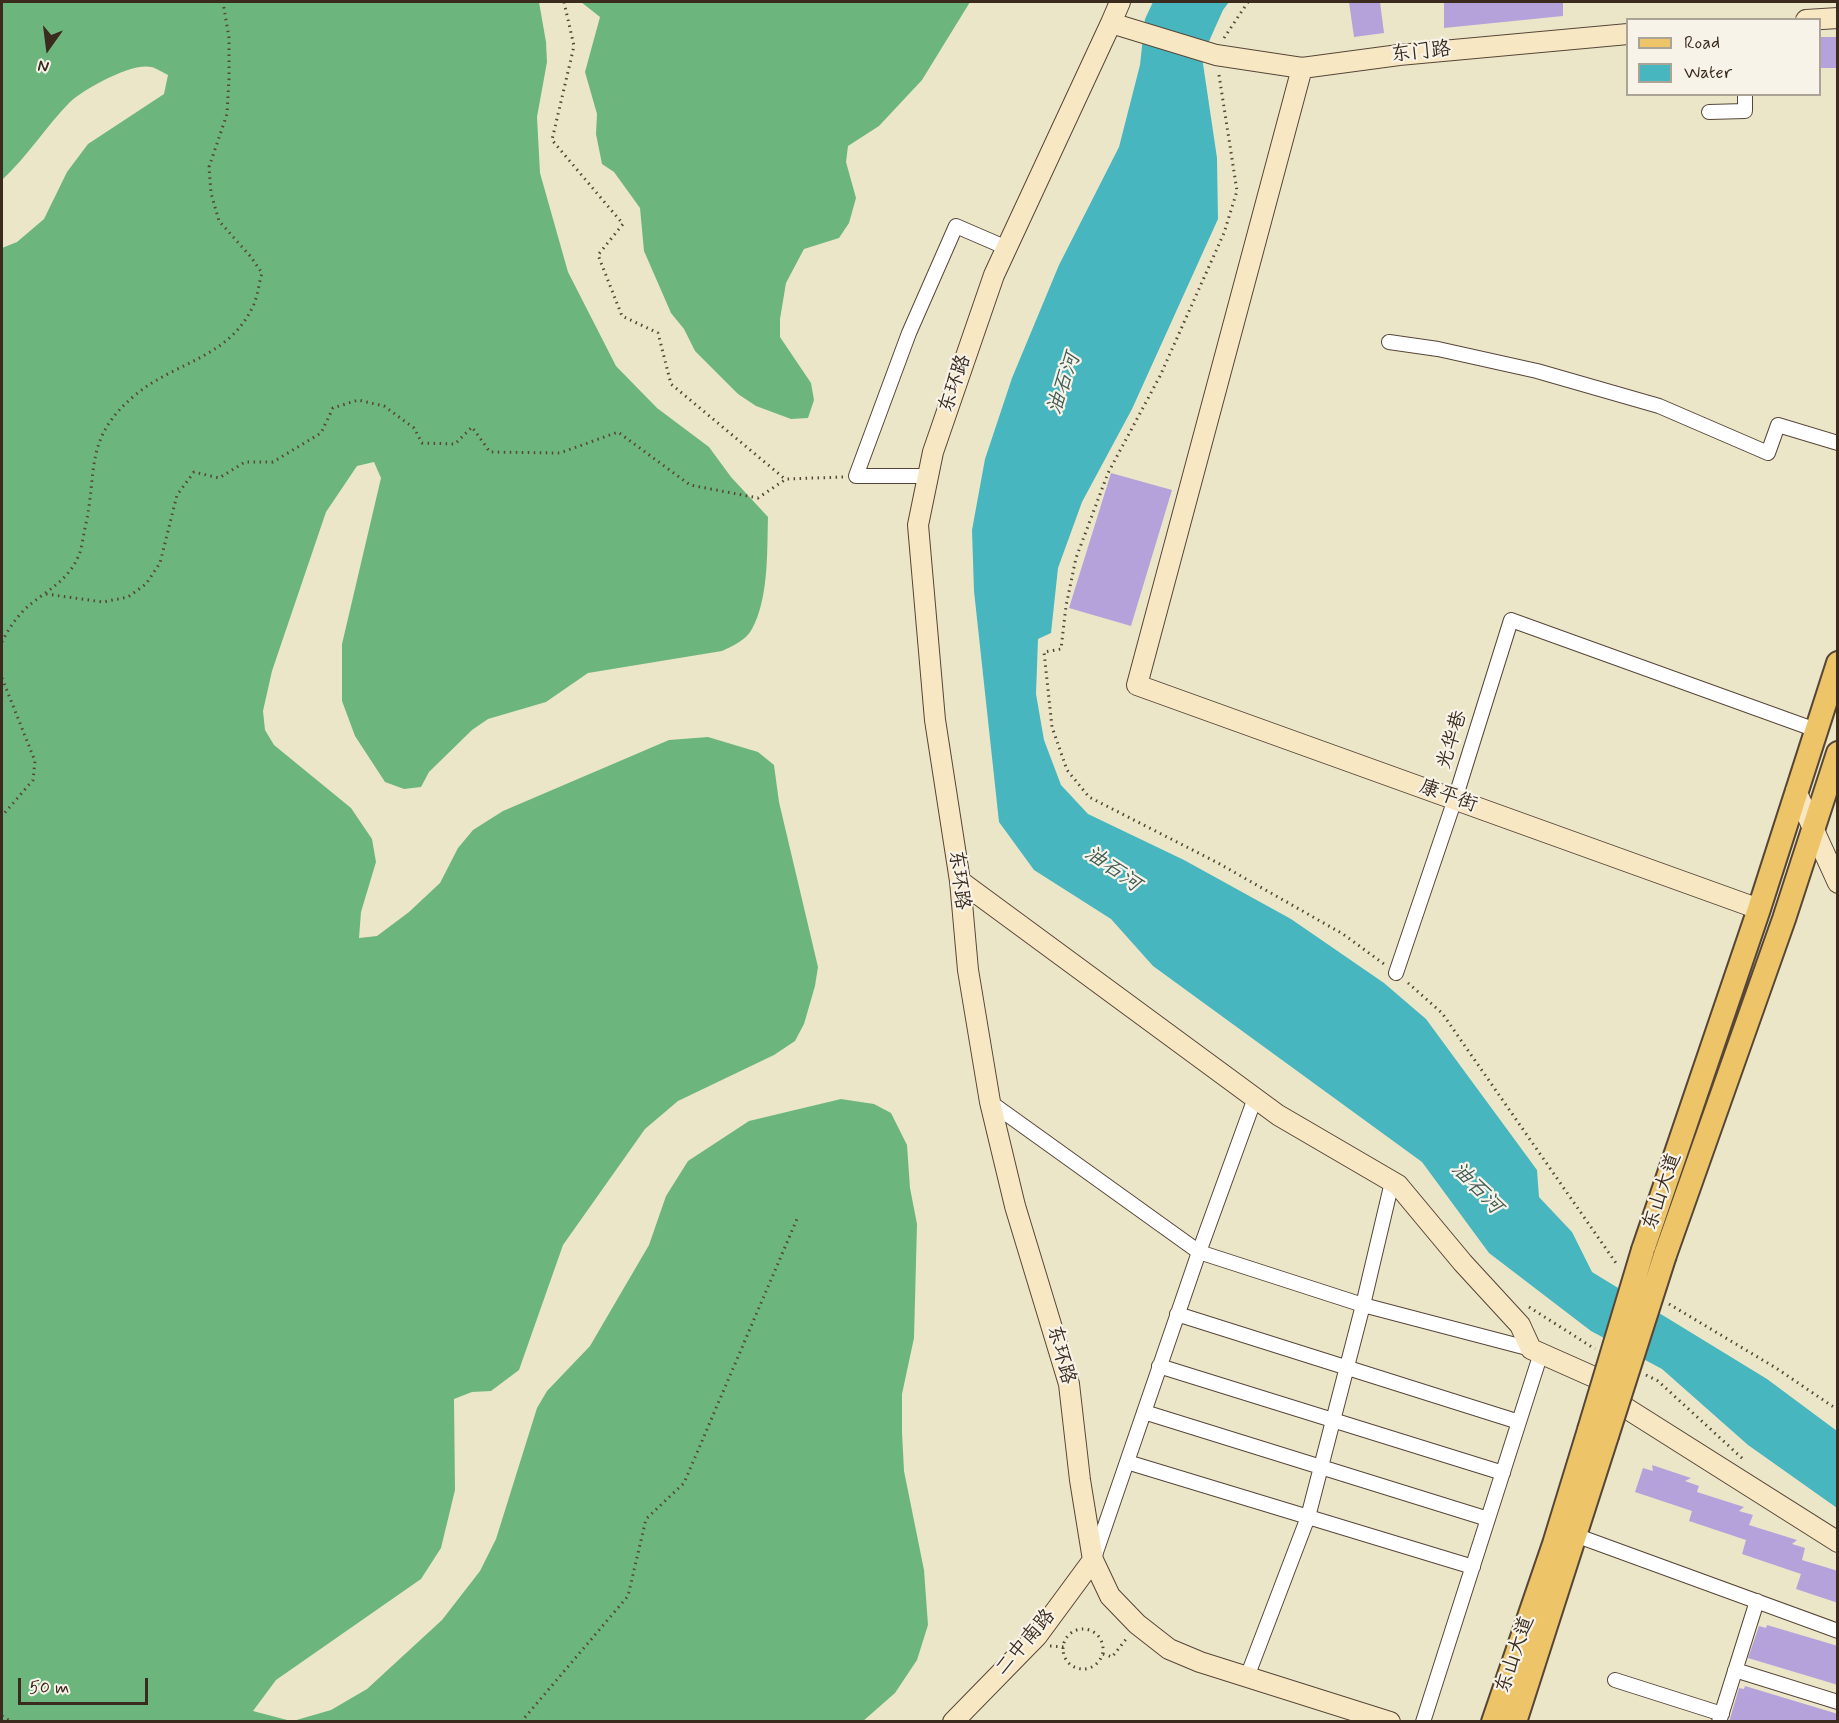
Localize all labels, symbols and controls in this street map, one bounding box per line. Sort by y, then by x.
north arrow [18,18,78,78]
legend [1626,18,1821,96]
text: Road [1684,31,1720,55]
street label: 东门路 [1390,38,1452,68]
text: N [36,54,51,77]
text: Water [1684,61,1732,85]
water label: 油石河 [1043,350,1087,418]
street label: 东环路 [935,352,977,416]
street label: 光华巷 [1433,708,1473,772]
street label: 康平街 [1416,775,1480,819]
water label: 油石河 [1079,842,1145,898]
street label: 东环路 [942,849,974,911]
street label: 东山大道 [1639,1150,1687,1234]
water label: 油石河 [1445,1158,1507,1220]
street label: 东环路 [1041,1323,1079,1387]
street label: 二中南路 [991,1605,1061,1681]
street label: 东山大道 [1492,1613,1540,1697]
scale bar [21,1666,152,1704]
text: 50 m [29,1676,69,1700]

